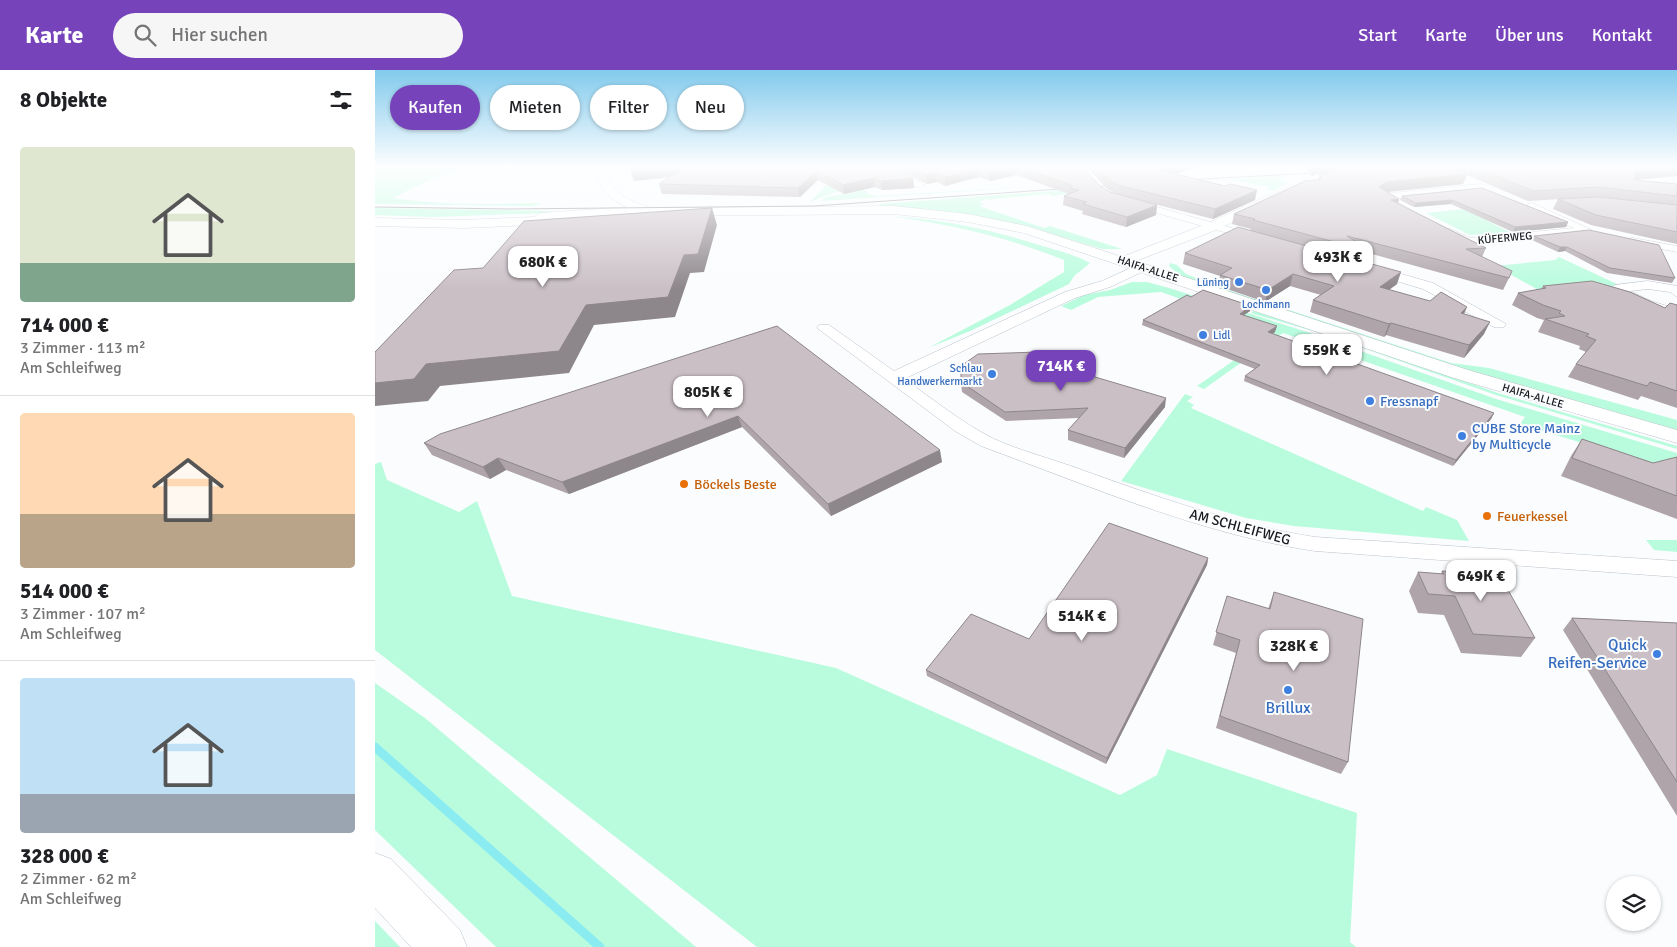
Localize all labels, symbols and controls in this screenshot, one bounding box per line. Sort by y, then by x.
search box [113,13,463,58]
text: Karte [25,20,83,50]
icon: search [131,21,159,49]
text: Hier suchen [171,23,268,47]
text: Start [1358,24,1397,46]
text: Karte [1425,24,1467,46]
text: Über uns [1495,24,1564,46]
text: Kontakt [1592,24,1652,46]
chip: Kaufen [390,85,480,130]
chip: Mieten [490,85,580,130]
chip: Filter [590,85,667,130]
chip: Neu [677,85,744,130]
icon: filters [327,86,355,114]
text: 8 Objekte [20,87,107,113]
icon: home [143,180,233,270]
street label: KÜFERWEG [1477,228,1533,247]
pin: 493K € [1297,240,1379,283]
pin: 680K € [502,246,584,288]
text: 493K € [1314,247,1362,267]
text: 680K € [519,252,567,272]
street label: HAIFA-ALLEE [1116,253,1180,285]
place label: Lüning [1197,276,1229,289]
marker: Lüning [1233,276,1245,288]
marker: Lochmann [1260,284,1272,296]
place label: Lochmann [1242,298,1290,311]
text: 714 000 € [20,312,109,338]
marker: Lidl [1197,329,1209,341]
place label: Lidl [1213,329,1231,342]
pin: 559K € [1286,334,1368,376]
text: 3 Zimmer · 113 m² [20,338,146,358]
text: 559K € [1303,340,1351,360]
pin: 714K € [1020,350,1102,392]
text: 714K € [1037,356,1085,376]
text: Am Schleifweg [20,358,122,378]
place label: Schlau Handwerkermarkt [897,362,982,388]
marker: Schlau Handwerkermarkt [986,368,998,380]
pin: 805K € [667,376,749,418]
street label: HAIFA-ALLEE [1501,381,1565,411]
text: 805K € [684,382,732,402]
place label: Fressnapf [1380,393,1439,410]
marker: Fressnapf [1364,395,1376,407]
place label: CUBE Store Mainz by Multicycle [1472,420,1580,453]
marker: CUBE Store Mainz by Multicycle [1456,430,1468,442]
icon: home [143,445,233,535]
place label: Böckels Beste [694,476,777,493]
marker: Böckels Beste [678,478,690,490]
street label: AM SCHLEIFWEG [1188,505,1292,549]
place label: Feuerkessel [1497,508,1568,525]
marker: Feuerkessel [1481,510,1493,522]
pin: 649K € [1440,560,1522,602]
text: 649K € [1457,566,1505,586]
text: 514 000 € [20,578,109,604]
pin: 514K € [1041,600,1123,642]
text: 3 Zimmer · 107 m² [20,604,146,624]
text: 514K € [1058,606,1106,626]
text: Am Schleifweg [20,624,122,644]
pin: 328K € [1253,630,1335,672]
place label: Quick Reifen-Service [1548,635,1647,673]
text: 328K € [1270,636,1318,656]
marker: Quick Reifen-Service [1651,648,1663,660]
marker: Brillux [1282,684,1294,696]
place label: Brillux [1265,698,1311,718]
icon: home [143,710,233,800]
text: 328 000 € [20,843,109,869]
text: 2 Zimmer · 62 m² [20,869,137,889]
map controls [1606,876,1661,931]
button: layers [1606,876,1661,931]
text: Am Schleifweg [20,889,122,909]

